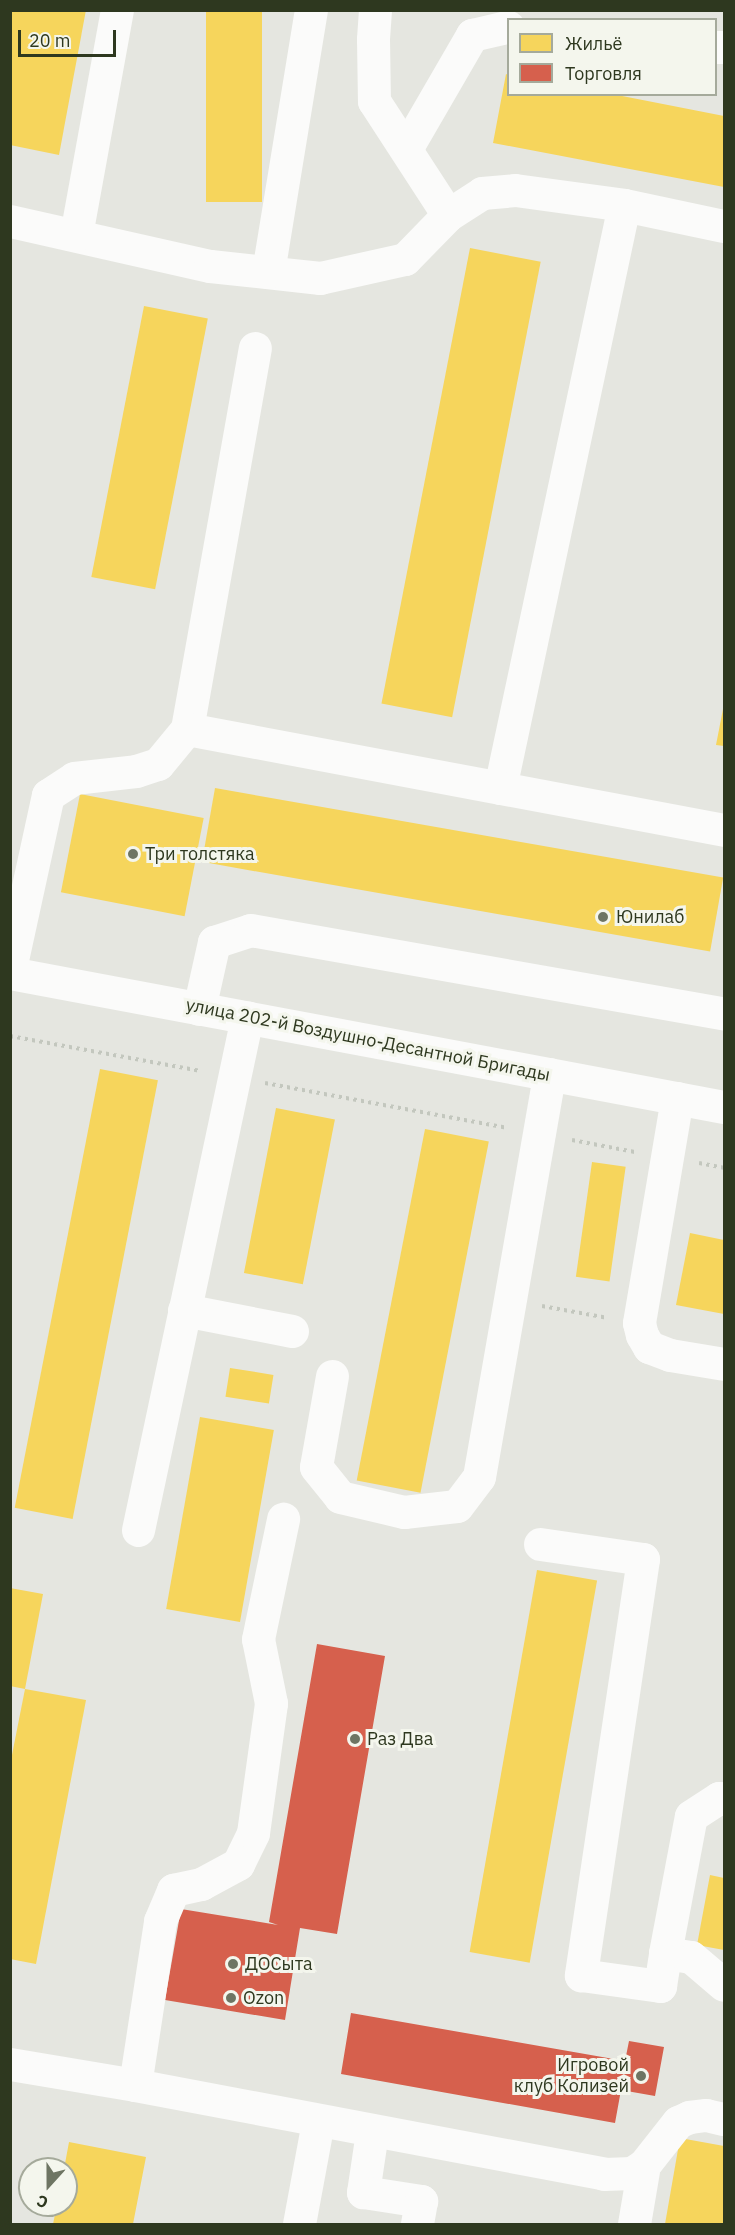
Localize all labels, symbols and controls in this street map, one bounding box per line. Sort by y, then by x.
scale bar [21,18,118,56]
legend [507,18,717,96]
text: 20 m [29,29,71,52]
text: Жильё [565,32,622,55]
text: Торговля [565,62,642,85]
place label: Три толстяка [145,843,255,865]
marker: Три толстяка [126,847,140,861]
place label: Юнилаб [616,906,684,928]
marker: Юнилаб [594,908,612,926]
street label: улица 202-й Воздушно-Десантной Бригады [184,994,552,1086]
place label: Раз Два [367,1728,433,1750]
marker: Раз Два [348,1732,362,1746]
place label: ДОСыта [245,1953,312,1975]
marker: ДОСыта [226,1957,240,1971]
place label: Ozon [243,1987,284,2009]
marker: Ozon [224,1991,238,2005]
place label: Игровой клуб Колизей [514,2055,629,2098]
marker: Игровой клуб Колизей [634,2069,648,2083]
north arrow [18,2157,78,2217]
text: С [34,2191,51,2213]

